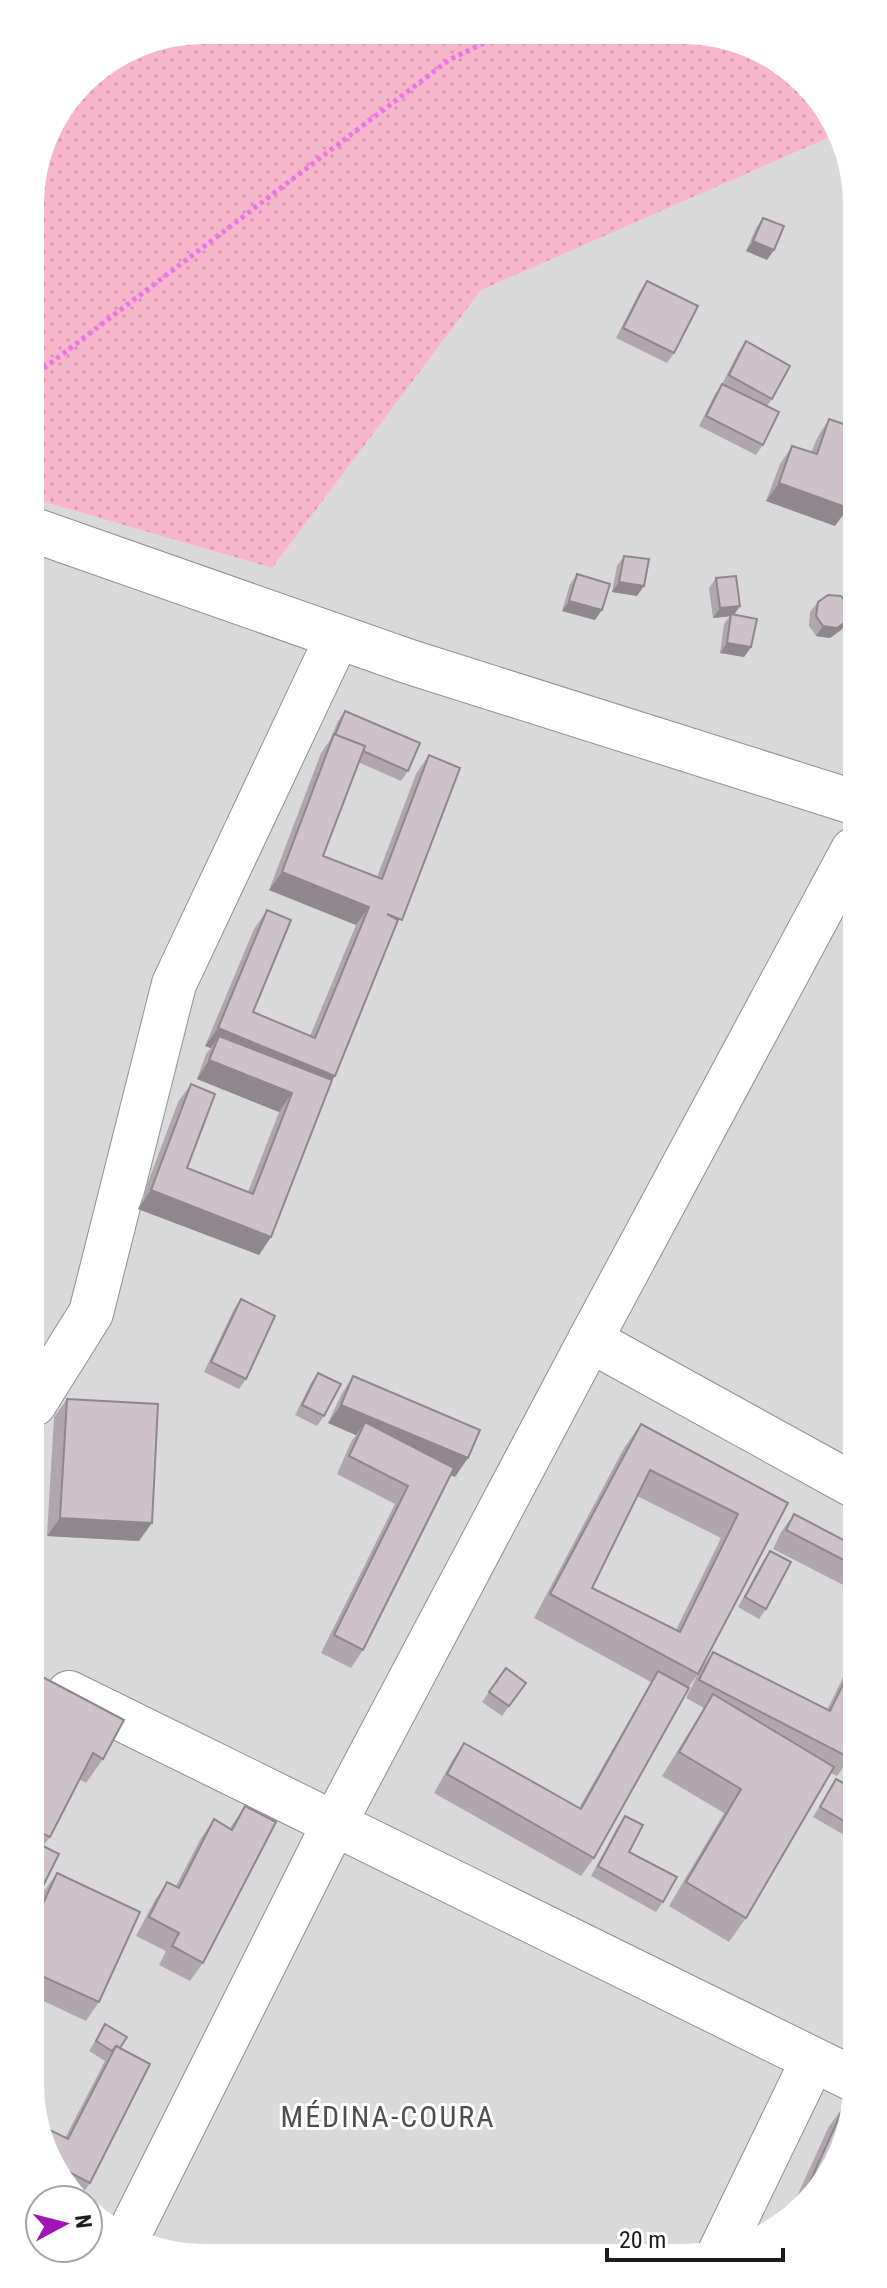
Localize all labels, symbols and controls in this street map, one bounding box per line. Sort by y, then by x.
district label: MÉDINA-COURA [281,2099,495,2134]
north arrow [24,2184,104,2264]
scale bar [607,2212,783,2262]
text: N [70,2213,97,2230]
text: 20 m [619,2226,666,2254]

